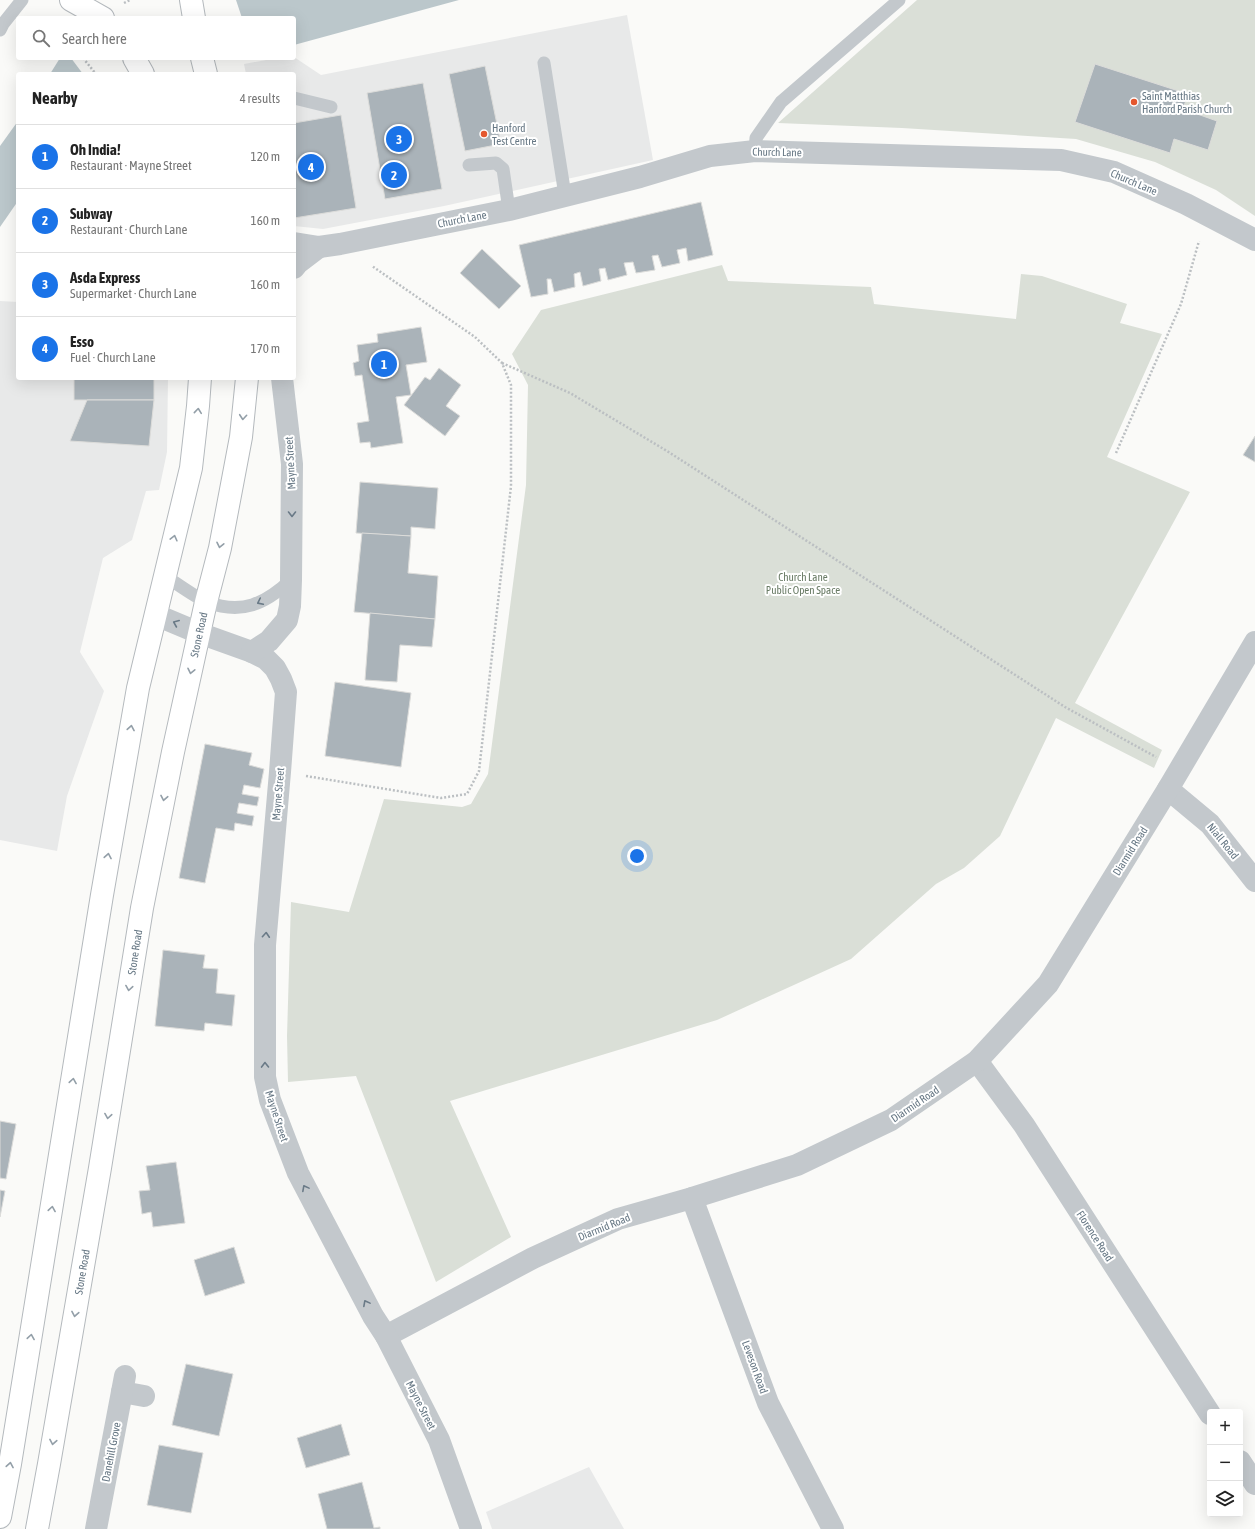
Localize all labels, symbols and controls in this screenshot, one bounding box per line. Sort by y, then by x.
search box [16,16,296,60]
icon: search [30,27,52,49]
text: Search here [62,30,127,47]
text: Nearby [32,88,78,108]
place label: Saint Matthias Hanford Parish Church [1142,90,1232,115]
text: 4 results [240,91,280,106]
marker: Saint Matthias Hanford Parish Church [1129,97,1139,107]
place label: Hanford Test Centre [492,122,536,147]
pin: 3 [386,124,412,154]
marker: Hanford Test Centre [479,129,489,139]
text: Oh India! [70,141,121,158]
street label: Church Lane [752,146,802,158]
text: 1 [42,149,48,164]
text: 120 m [251,149,280,164]
pin: 4 [298,152,324,182]
text: Restaurant · Mayne Street [70,158,192,173]
pin: 2 [381,160,407,190]
street label: Church Lane [1109,167,1159,197]
text: Subway [70,205,112,222]
street label: Church Lane [437,208,487,230]
text: 2 [42,213,48,228]
text: 160 m [251,213,280,228]
text: Restaurant · Church Lane [70,222,188,237]
text: Asda Express [70,269,140,286]
text: 3 [42,277,48,292]
text: 160 m [251,277,280,292]
text: Supermarket · Church Lane [70,286,197,301]
text: Esso [70,333,94,350]
text: 4 [42,341,48,356]
text: 170 m [251,341,280,356]
pin: 1 [371,349,397,379]
text: Fuel · Church Lane [70,350,156,365]
one-way arrow [193,408,202,414]
one-way arrow [239,414,248,420]
street label: Mayne Street [283,436,297,490]
one-way arrow [288,511,296,517]
one-way arrow [169,535,178,542]
one-way arrow [217,542,225,548]
park label: Church Lane Public Open Space [766,571,840,596]
one-way arrow [256,597,264,605]
street label: Stone Road [188,611,210,658]
one-way arrow [173,620,181,628]
one-way arrow [188,668,196,674]
one-way arrow [126,725,135,731]
street label: Mayne Street [270,767,286,821]
one-way arrow [160,795,168,802]
street label: Niall Road [1205,821,1241,861]
street label: Diarmid Road [1110,824,1150,878]
your location [627,846,647,866]
one-way arrow [104,853,112,860]
street label: Stone Road [125,929,144,976]
one-way arrow [261,932,270,938]
one-way arrow [125,985,133,991]
one-way arrow [261,1062,269,1068]
one-way arrow [68,1077,76,1084]
street label: Diarmid Road [889,1084,941,1124]
street label: Mayne Street [263,1089,291,1143]
one-way arrow [104,1113,113,1120]
one-way arrow [303,1184,310,1192]
one-way arrow [47,1206,56,1212]
street label: Florence Road [1074,1209,1116,1263]
street label: Diarmid Road [576,1211,632,1243]
street label: Stone Road [72,1248,92,1295]
one-way arrow [363,1299,371,1307]
one-way arrow [71,1311,80,1317]
one-way arrow [26,1334,35,1340]
street label: Leveson Road [740,1339,770,1395]
street label: Mayne Street [404,1379,438,1431]
map controls [1207,1409,1243,1517]
button: + [1207,1409,1243,1445]
street label: Danehill Grove [99,1421,123,1483]
one-way arrow [49,1439,58,1445]
button: − [1207,1445,1243,1481]
one-way arrow [5,1462,14,1469]
button: layers [1207,1481,1243,1517]

